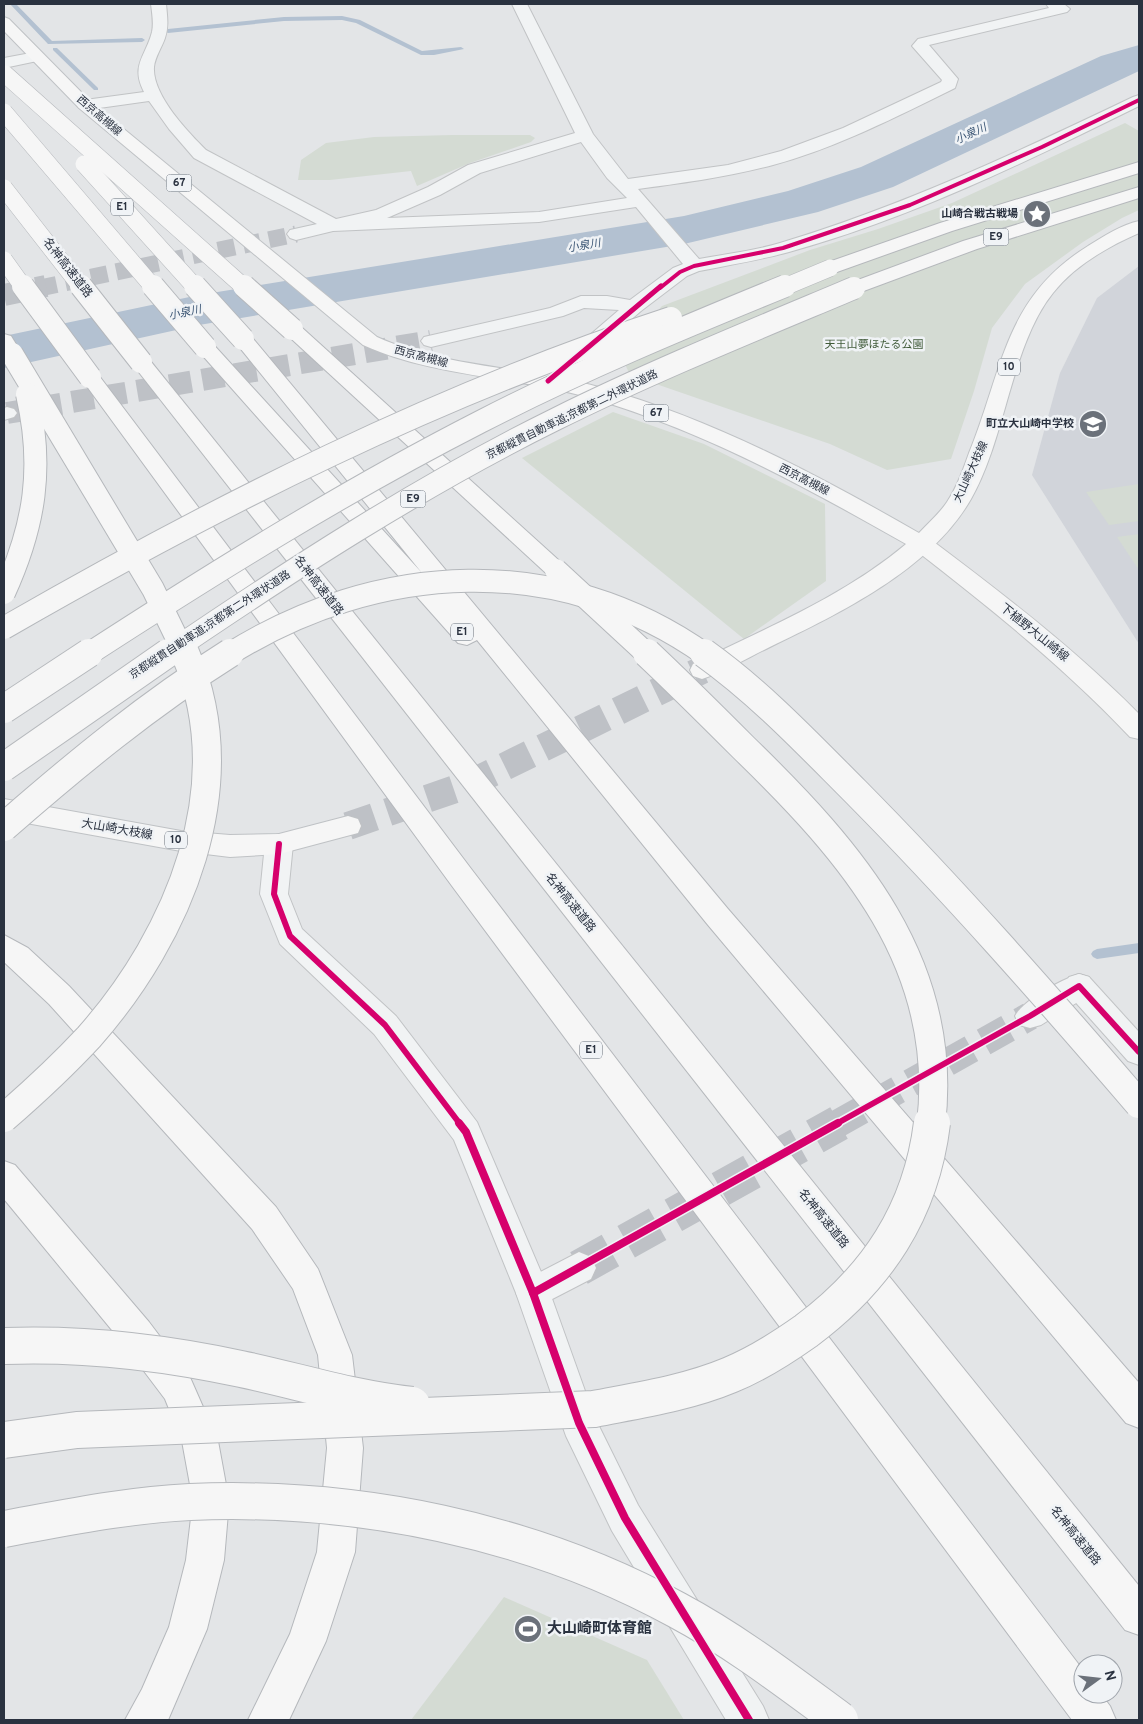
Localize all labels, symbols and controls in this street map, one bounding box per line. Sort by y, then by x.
street label: 西京高槻線 [74,93,124,139]
water label: 小泉川 [953,120,990,147]
road number: 67 [166,174,192,192]
road number: E1 [111,198,133,216]
place icon: 山崎合戦古戦場 [1022,199,1052,229]
place label: 山崎合戦古戦場 [941,207,1018,221]
road number: E9 [984,228,1008,246]
street label: 名神高速道路 [39,235,95,301]
water label: 小泉川 [567,236,602,255]
water label: 小泉川 [167,303,204,323]
park label: 天王山夢ほたる公園 [825,338,924,352]
street label: 西京高槻線 [393,343,449,371]
road number: 10 [998,358,1020,376]
street label: 京都縦貫自動車道;京都第二外環状道路 [484,367,660,463]
road number: 67 [644,404,668,422]
school or university icon: 町立大山崎中学校 [1078,409,1108,439]
place label: 町立大山崎中学校 [986,417,1074,431]
street label: 大山崎大枝線 [951,439,991,505]
street label: 西京高槻線 [776,461,832,499]
road number: E9 [400,490,426,508]
street label: 名神高速道路 [290,553,346,619]
street label: 京都縦貫自動車道;京都第二外環状道路 [127,568,293,682]
street label: 下植野大山崎線 [996,600,1072,666]
road number: E1 [451,624,473,640]
street label: 大山崎大枝線 [80,816,154,844]
road number: 10 [165,832,187,848]
street label: 名神高速道路 [541,870,599,936]
road number: E1 [580,1042,602,1058]
street label: 名神高速道路 [794,1186,852,1252]
street label: 名神高速道路 [1046,1503,1104,1569]
sports icon: 大山崎町体育館 [513,1614,543,1644]
place label: 大山崎町体育館 [547,1620,652,1639]
north arrow [1073,1654,1123,1704]
text: N [1100,1669,1119,1683]

